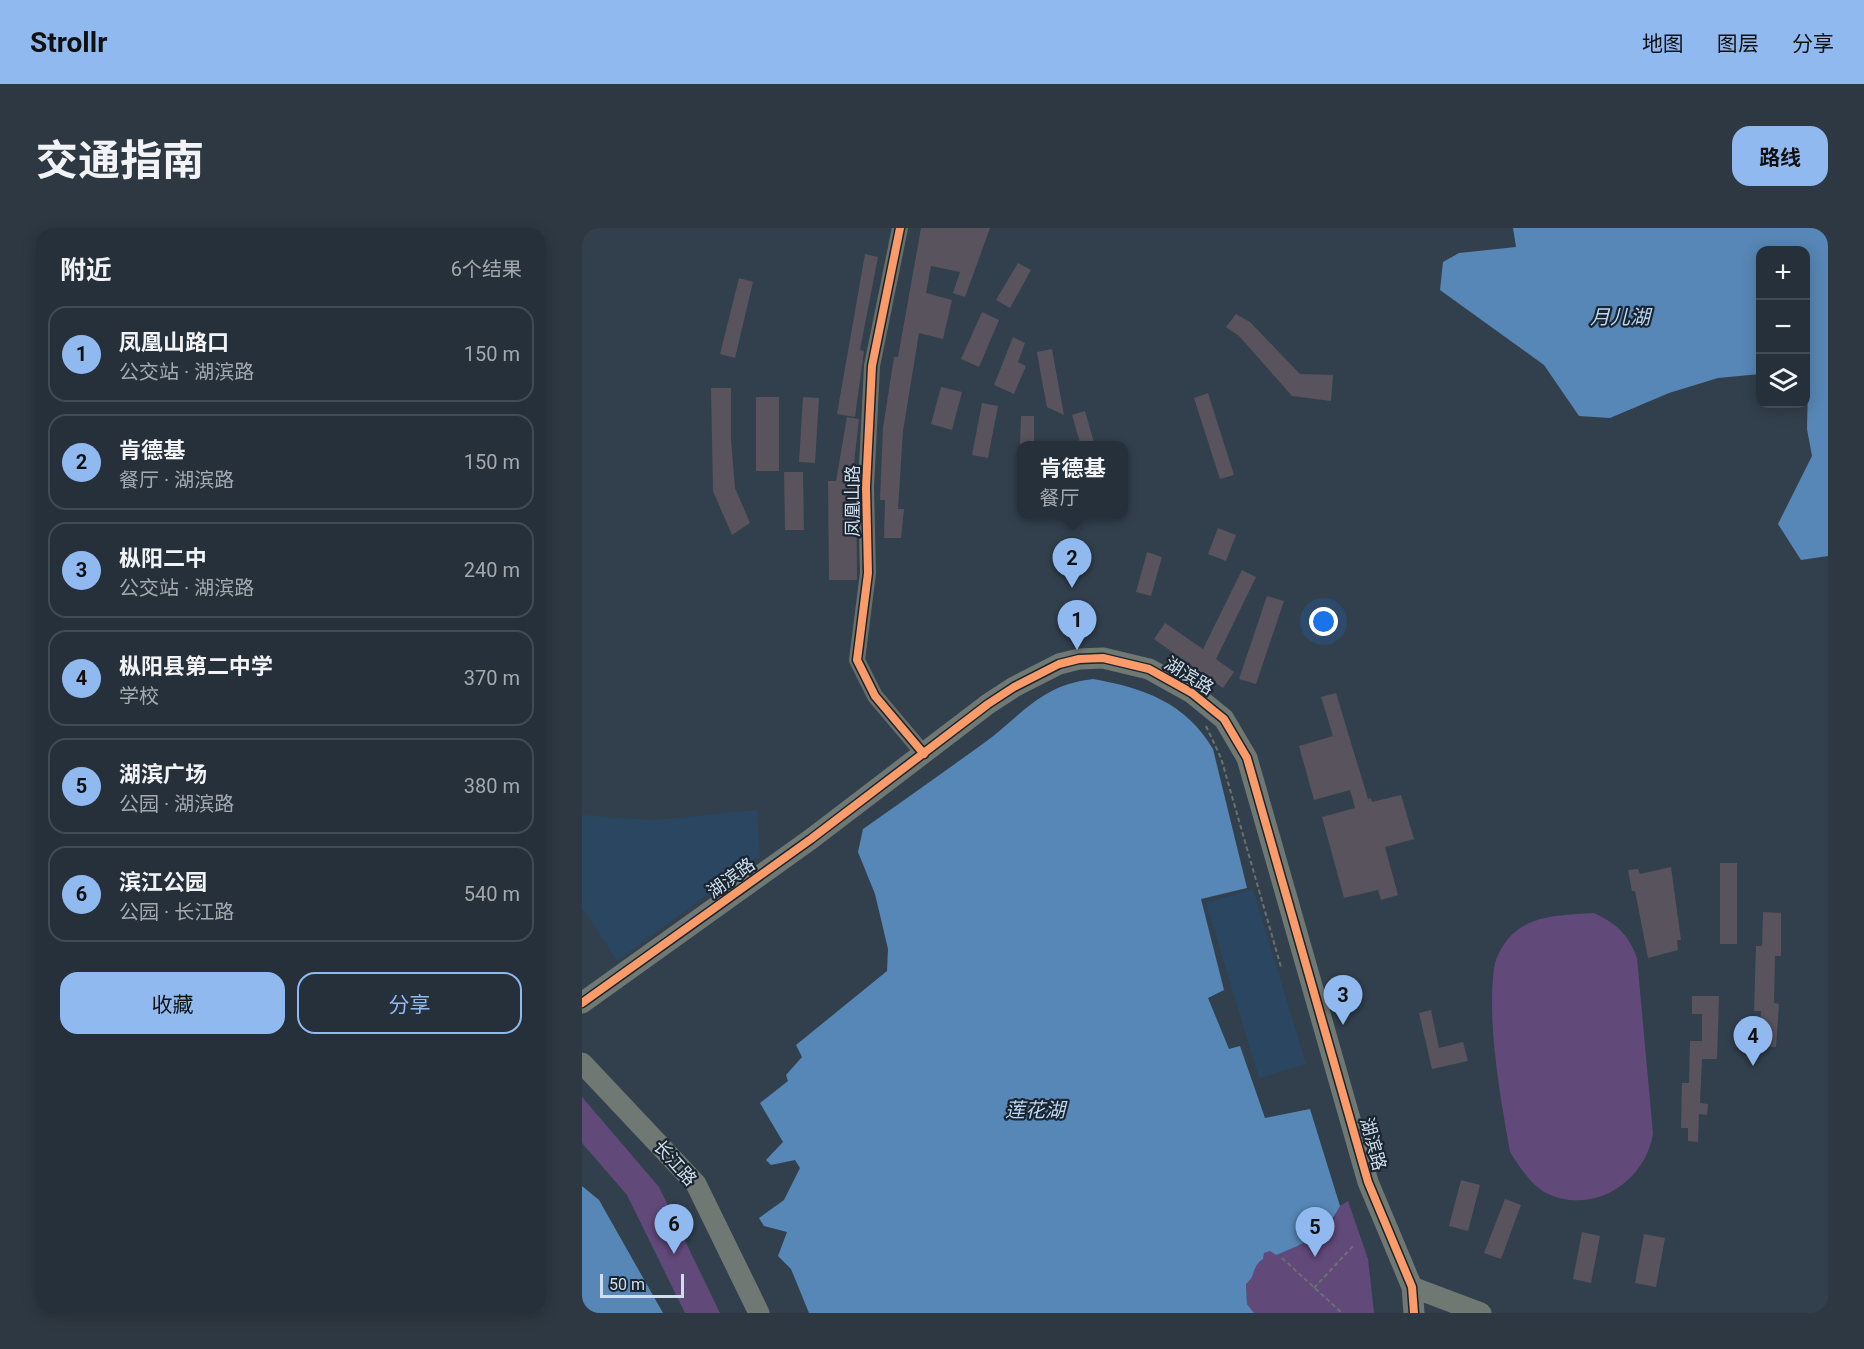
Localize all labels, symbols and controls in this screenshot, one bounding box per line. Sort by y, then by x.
text: Strollr [30,26,107,59]
text: 地图 [1642,32,1684,56]
text: 图层 [1717,32,1759,56]
text: 分享 [1792,32,1834,56]
button: 路线 [1732,126,1828,186]
text: 交通指南 [36,136,204,185]
map controls [1756,246,1810,408]
button: + [1756,246,1810,300]
text: 附近 [60,255,112,285]
text: 6个结果 [451,257,522,281]
button: − [1756,300,1810,354]
water label: 月儿湖 [1590,305,1653,329]
text: 凤凰山路口 [119,330,229,355]
text: 1 [76,342,87,366]
text: 150 m [464,342,520,366]
button: layers [1756,354,1810,408]
text: 公交站 · 湖滨路 [119,360,254,384]
text: 肯德基 [119,438,185,463]
popup [1017,441,1128,519]
text: 2 [76,450,87,474]
text: 150 m [464,450,520,474]
text: 肯德基 [1039,456,1106,481]
street label: 凤凰山路 [842,465,863,537]
text: 餐厅 · 湖滨路 [119,468,234,492]
text: 餐厅 [1039,486,1079,510]
pin: 2 [1052,538,1092,588]
text: 枞阳二中 [119,546,207,571]
text: 3 [76,558,87,582]
text: 240 m [464,558,520,582]
text: 公交站 · 湖滨路 [119,576,254,600]
pin: 1 [1058,600,1096,650]
your location [1309,607,1338,636]
street label: 湖滨路 [1161,652,1218,699]
text: 枞阳县第二中学 [119,654,273,679]
text: 4 [76,666,87,690]
text: 370 m [464,666,520,690]
text: 学校 [119,684,159,708]
text: 湖滨广场 [119,762,207,787]
text: 5 [76,774,87,798]
text: 380 m [464,774,520,798]
text: 公园 · 湖滨路 [119,792,234,816]
street label: 湖滨路 [703,853,759,902]
text: 滨江公园 [119,870,207,895]
text: 6 [76,882,87,906]
text: 540 m [464,882,520,906]
text: 公园 · 长江路 [119,900,234,924]
button: 收藏 [60,972,285,1034]
button: 分享 [297,972,522,1034]
pin: 3 [1324,976,1362,1025]
pin: 4 [1734,1016,1772,1066]
water label: 莲花湖 [1005,1098,1068,1122]
street label: 湖滨路 [1356,1115,1391,1173]
street label: 长江路 [650,1136,701,1190]
pin: 6 [654,1204,694,1254]
pin: 5 [1296,1208,1334,1257]
scale bar [600,1271,684,1298]
text: 50 m [609,1275,645,1294]

